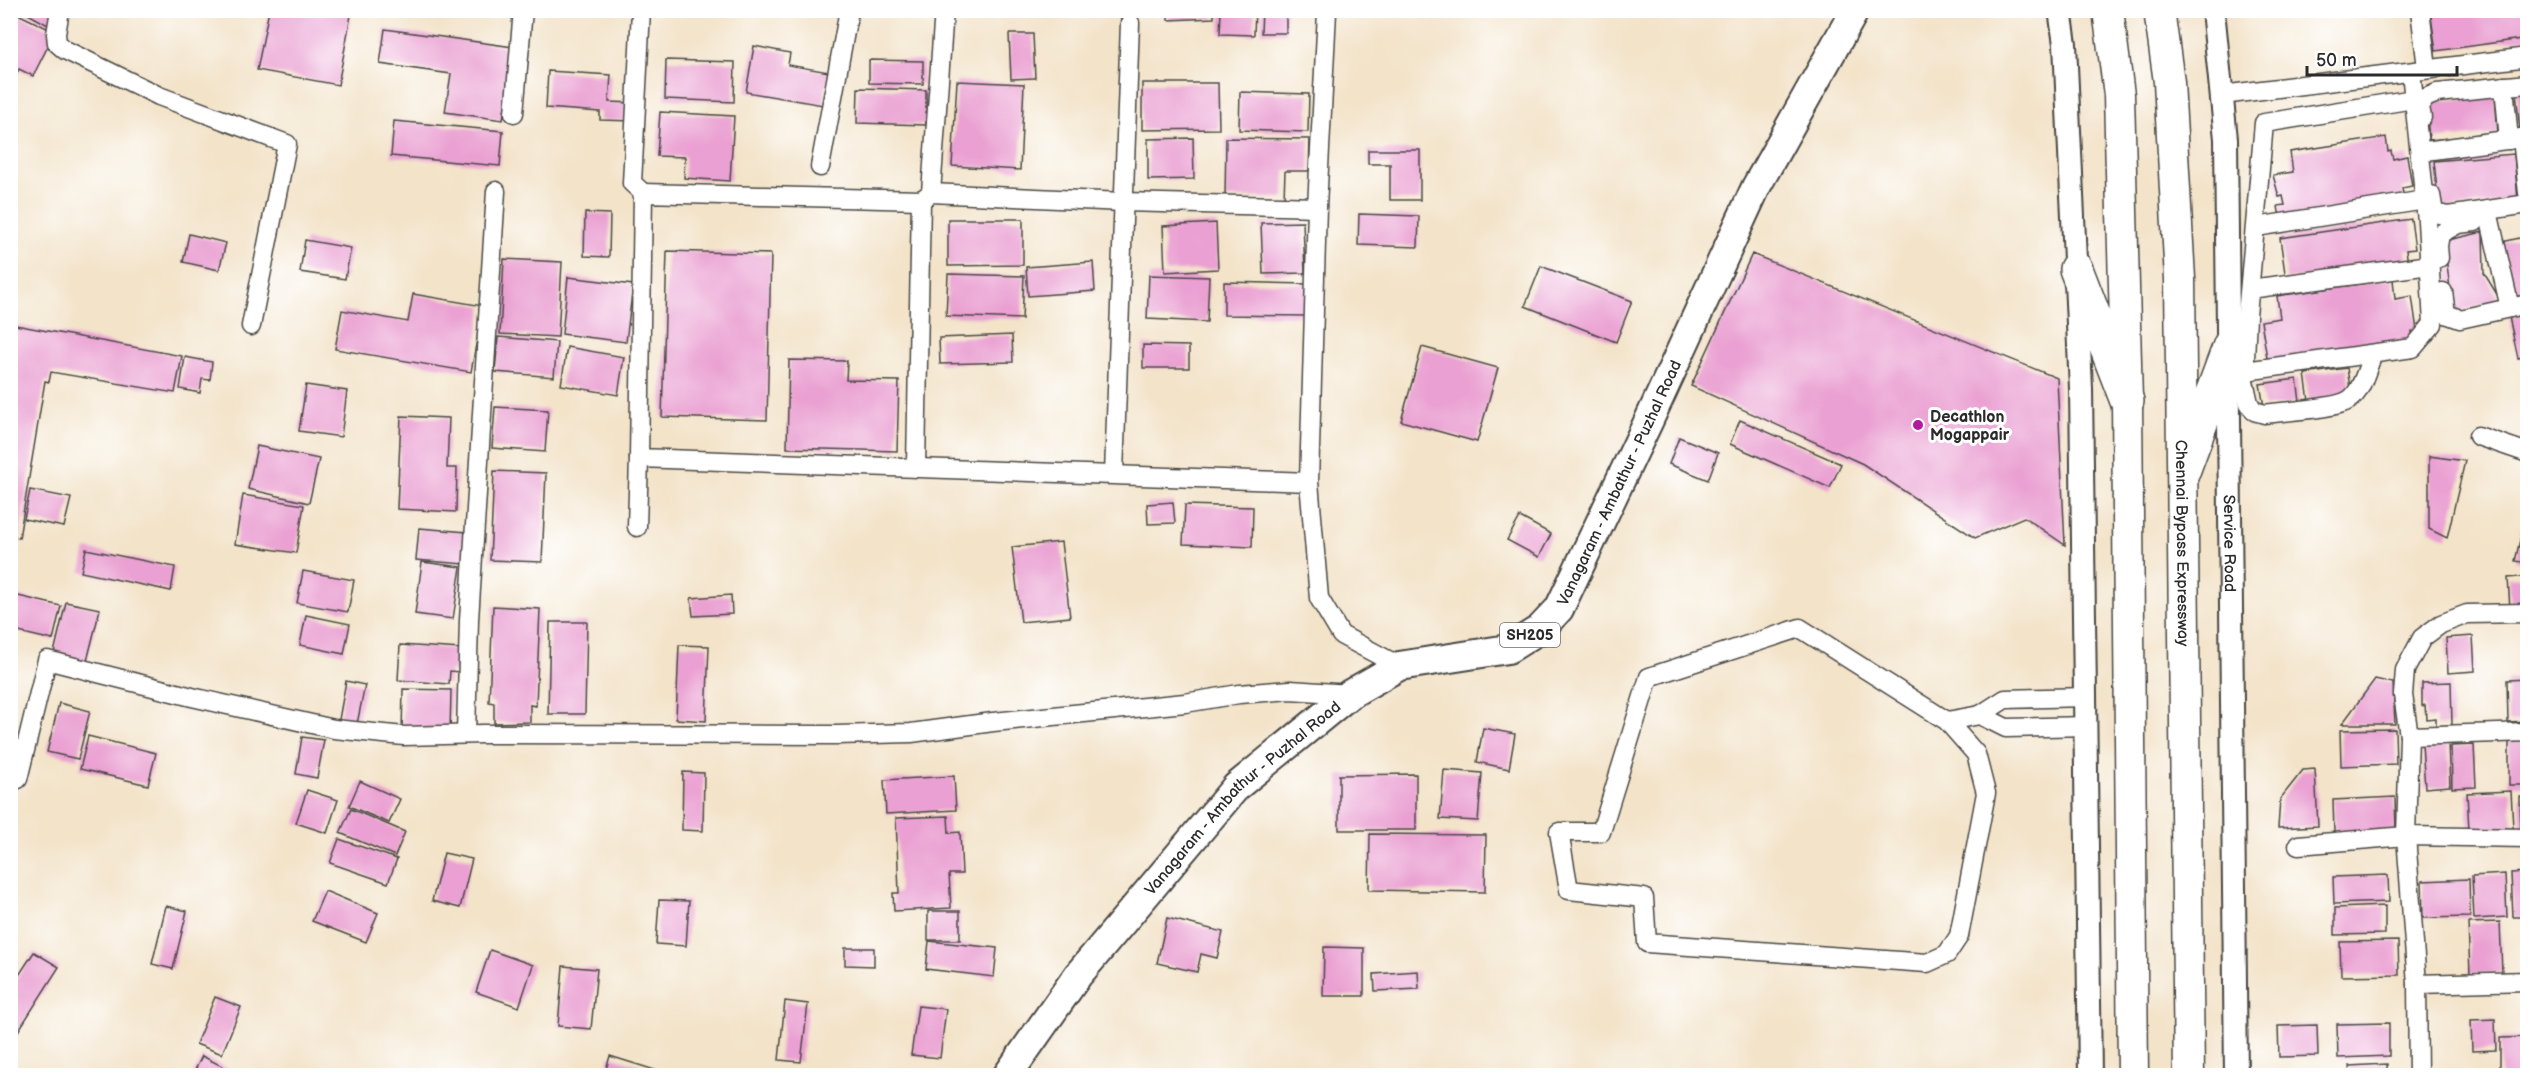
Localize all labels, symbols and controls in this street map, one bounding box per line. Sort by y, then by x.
scale bar [2307,39,2457,77]
text: 50 m [2316,50,2357,71]
street label: Vanagaram - Ambathur - Puzhal Road [1554,358,1686,609]
place label: Decathlon Mogappair [1930,408,2010,445]
marker: Decathlon Mogappair [1911,418,1925,432]
street label: Chennai Bypass Expressway [2171,440,2192,647]
street label: Service Road [2219,495,2239,592]
road number: SH205 [1500,623,1560,647]
street label: Vanagaram - Ambathur - Puzhal Road [1141,698,1345,899]

